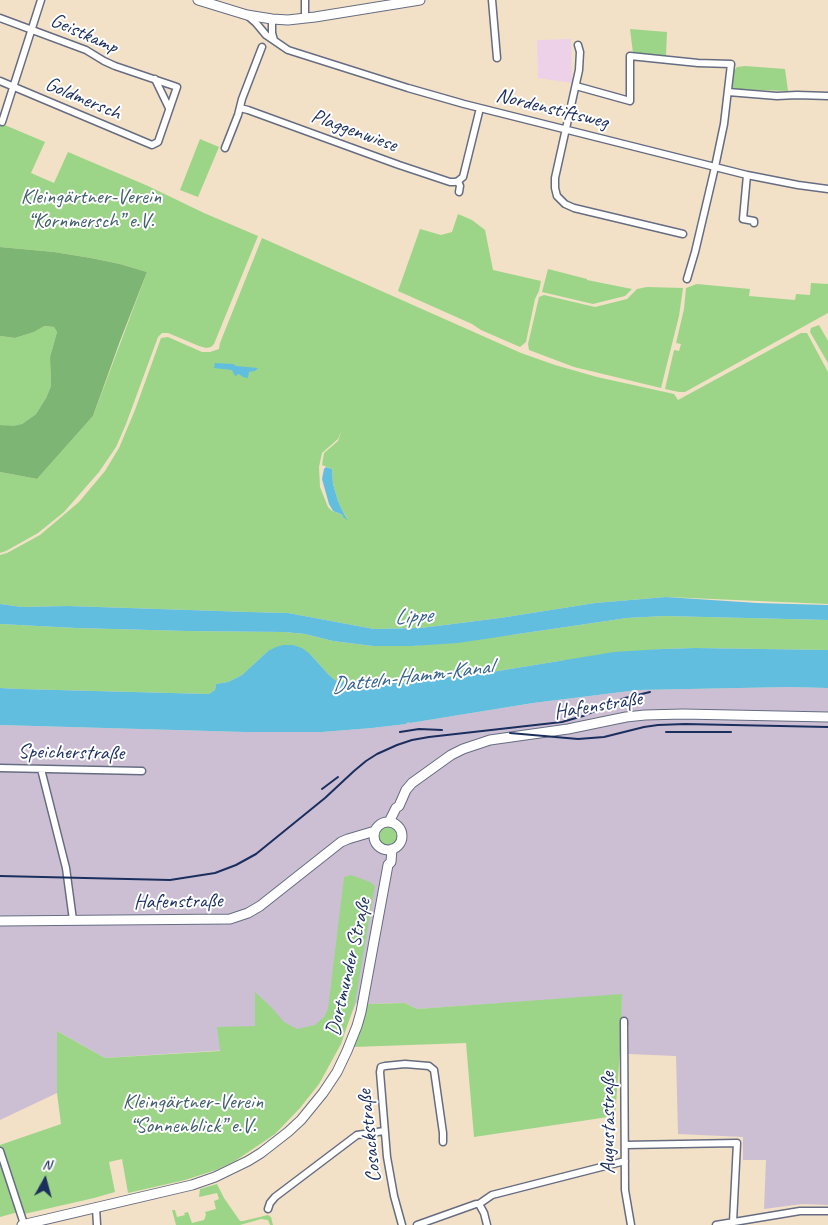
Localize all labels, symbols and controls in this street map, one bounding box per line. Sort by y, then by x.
street label: Geistkamp [46,8,122,60]
street label: Goldmersch [41,72,125,126]
street label: Nordenstiftsweg [493,83,611,135]
street label: Plaggenwiese [308,104,400,158]
park label: Kleingärtner-Verein “Kornmersch” e.V. [21,184,161,234]
water label: Lippe [393,603,433,631]
water label: Datteln-Hamm-Kanal [330,654,494,700]
street label: Hafenstraße [552,687,644,725]
street label: Speicherstraße [18,739,124,767]
street label: Hafenstraße [133,889,223,915]
street label: Dortmunder Straße [321,896,377,1038]
street label: Augustastraße [595,1072,621,1174]
street label: Cosackstraße [353,1088,387,1184]
park label: Kleingärtner-Verein “Sonnenblick” e.V. [123,1089,263,1139]
north arrow [20,1155,70,1205]
text: N [42,1156,52,1174]

